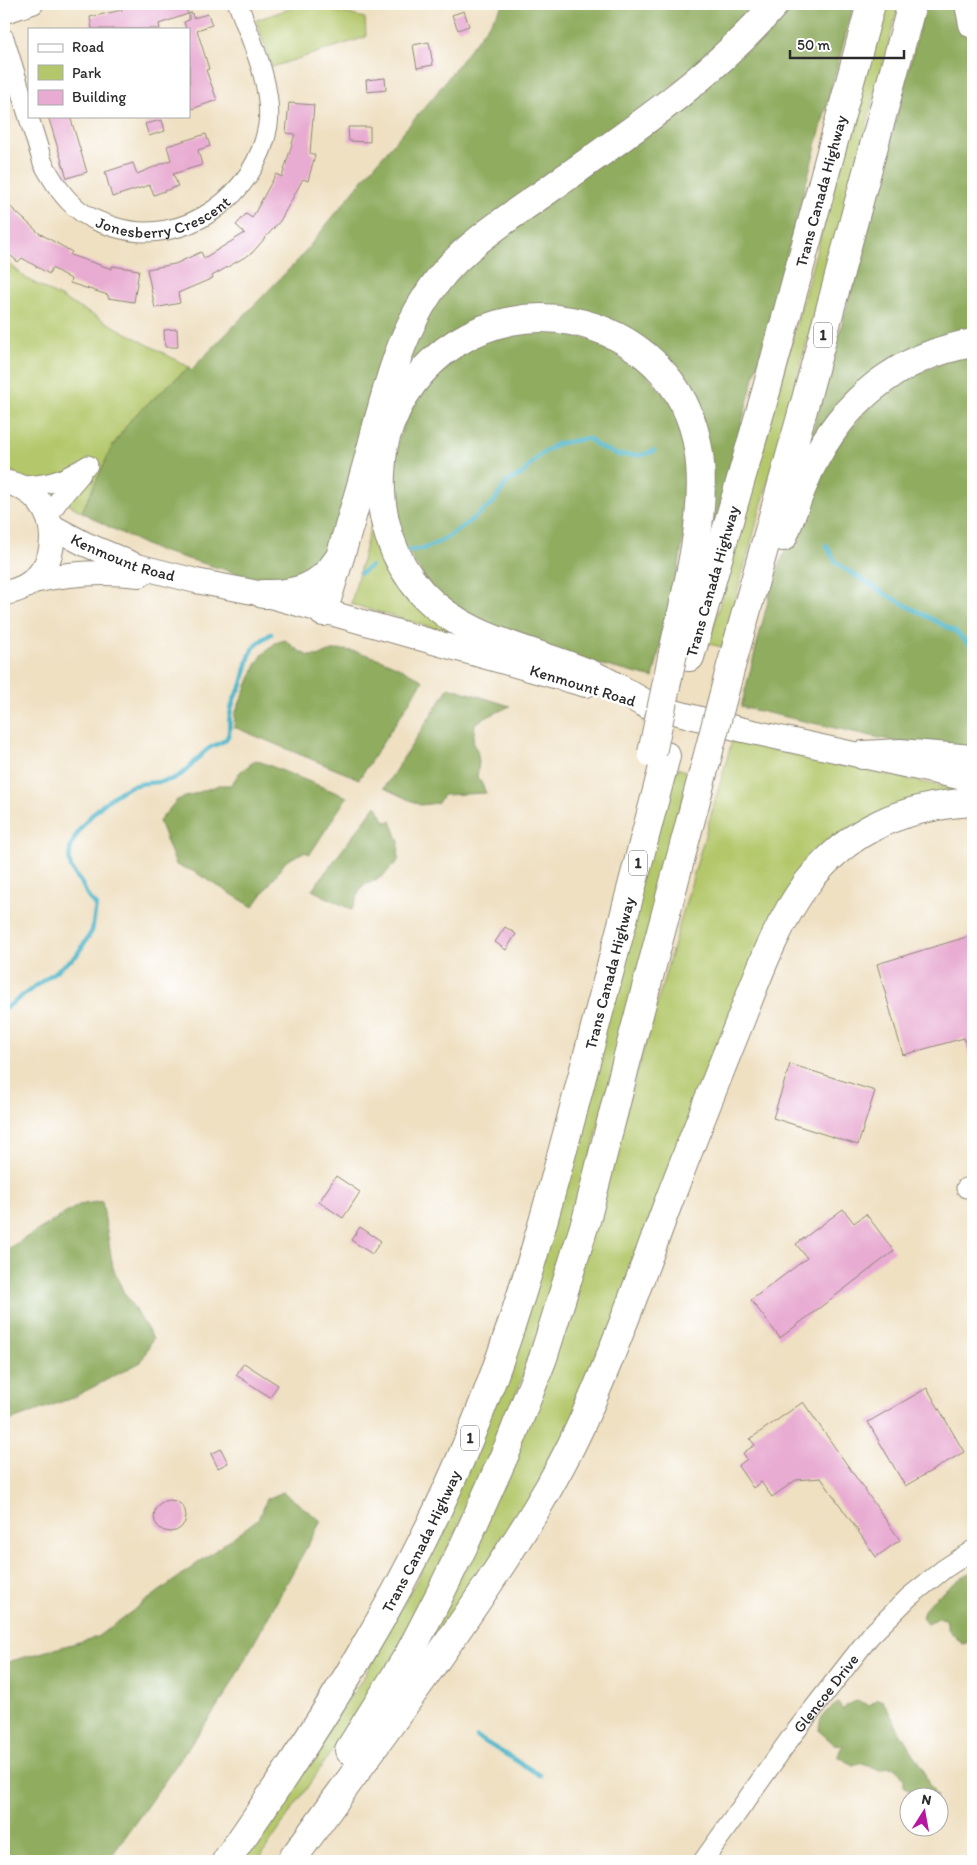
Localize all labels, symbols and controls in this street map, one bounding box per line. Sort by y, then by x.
legend [28,28,190,118]
scale bar [790,28,903,60]
text: 50 m [797,36,830,54]
text: Road [72,38,105,56]
text: Park [72,64,102,82]
text: Building [72,88,126,106]
street label: Trans Canada Highway [791,113,851,269]
street label: Jonesberry Crescent [93,192,234,242]
road number: 1 [814,322,832,348]
street label: Trans Canada Highway [682,503,743,659]
street label: Kenmount Road [68,529,177,585]
street label: Kenmount Road [528,660,638,711]
road number: 1 [629,850,647,876]
street label: Trans Canada Highway [581,895,639,1051]
road number: 1 [461,1426,479,1450]
street label: Trans Canada Highway [378,1467,465,1616]
street label: Glencoe Drive [789,1650,863,1737]
north arrow [900,1788,950,1838]
text: N [920,1790,933,1809]

